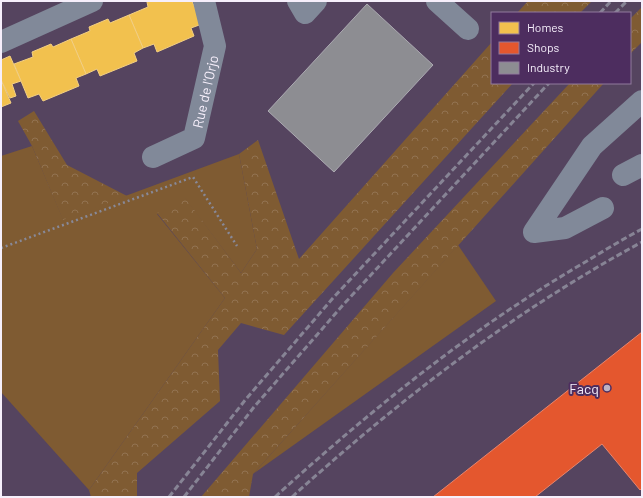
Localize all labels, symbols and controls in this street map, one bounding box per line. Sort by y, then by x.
legend [491,12,631,84]
text: Homes [527,20,564,34]
text: Shops [527,40,560,54]
street label: Rue de l'Orjo [188,53,221,130]
text: Industry [527,60,570,74]
place label: Facq [569,380,599,397]
marker: Facq [602,383,612,393]

